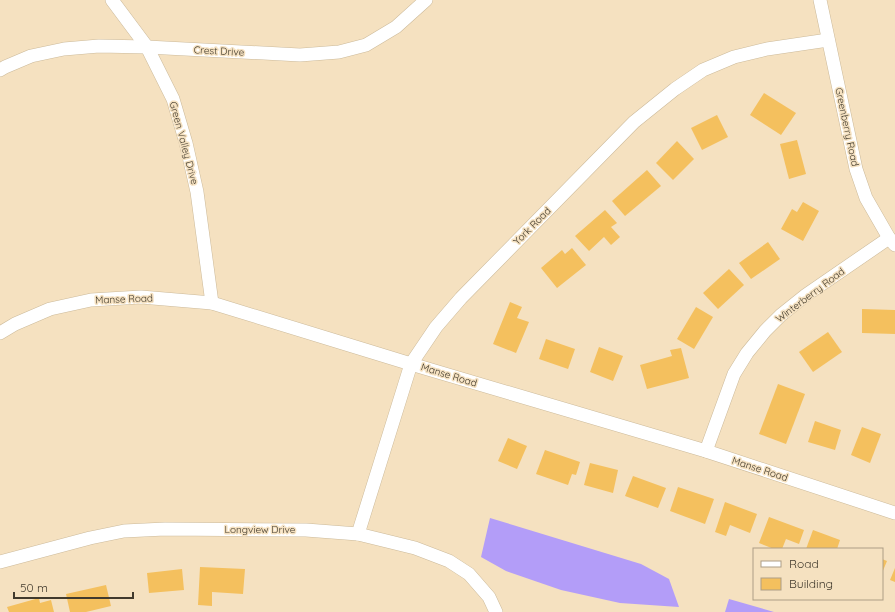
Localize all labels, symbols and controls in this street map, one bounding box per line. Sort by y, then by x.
street label: Crest Drive [193,43,245,59]
street label: Greenberry Road [832,86,862,168]
street label: Green Valley Drive [167,100,201,186]
street label: York Road [510,204,554,248]
street label: Winterberry Road [773,265,847,325]
street label: Manse Road [95,291,153,307]
street label: Manse Road [419,360,479,390]
street label: Manse Road [730,454,790,484]
street label: Longview Drive [225,523,296,536]
legend [753,548,883,600]
text: Road [789,556,819,571]
scale bar [14,574,133,600]
text: Building [789,576,833,591]
text: 50 m [20,580,48,595]

